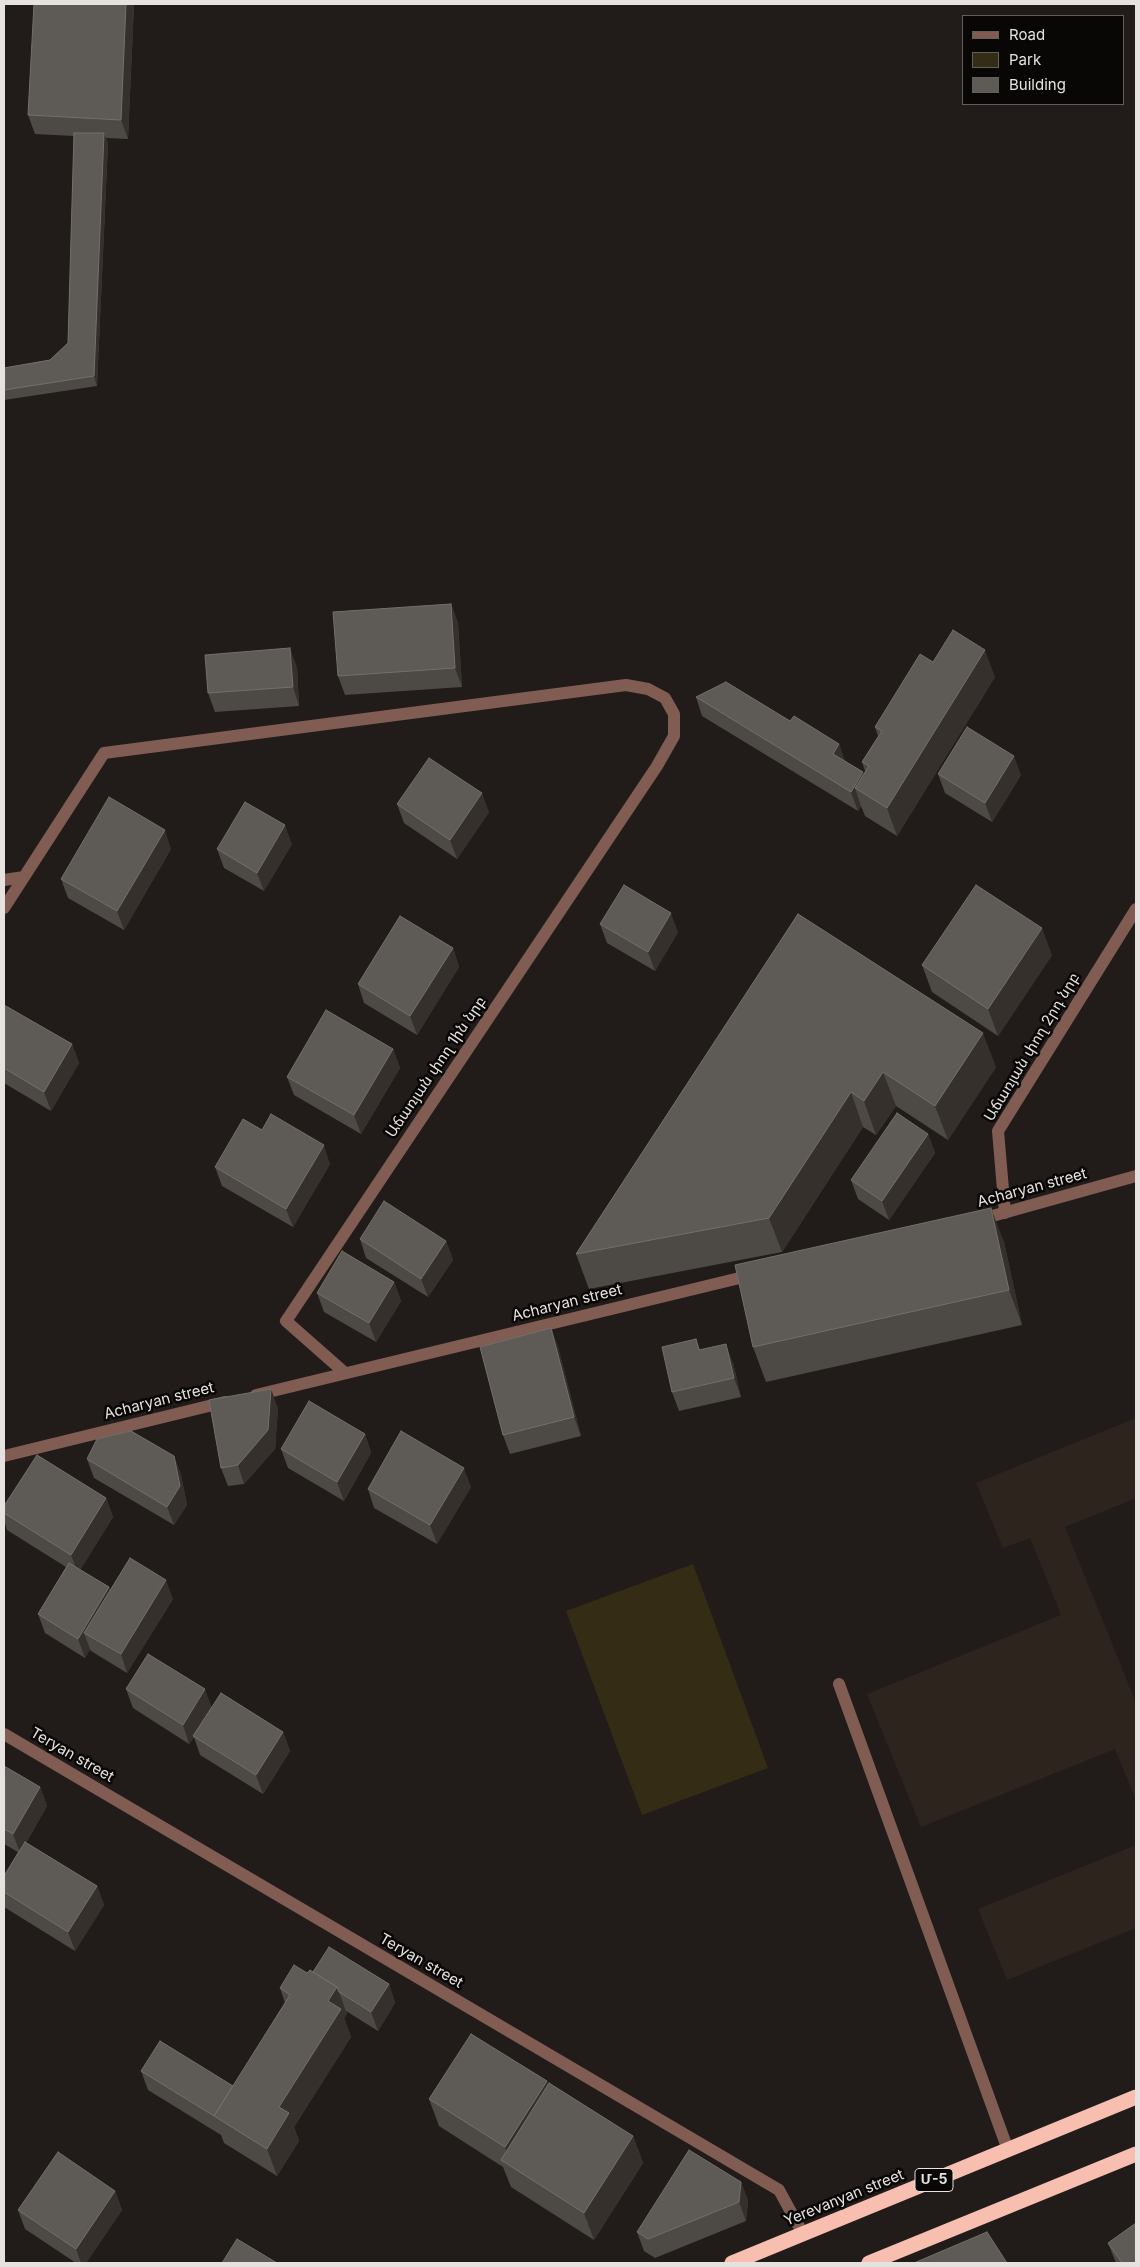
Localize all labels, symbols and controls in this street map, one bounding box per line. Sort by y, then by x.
legend [962,15,1125,105]
text: Road [1009,25,1045,44]
text: Park [1009,50,1041,69]
text: Building [1009,75,1066,94]
street label: Աճառյան փող 2րդ նրբ [980,969,1084,1125]
street label: Աճառյան փող 1ին նրբ [382,993,490,1141]
street label: Acharyan street [975,1165,1089,1211]
street label: Acharyan street [510,1281,624,1325]
street label: Acharyan street [102,1379,216,1423]
street label: Teryan street [27,1724,117,1786]
street label: Teryan street [376,1930,466,1992]
street label: Yerevanyan street [782,2166,906,2230]
road number: Մ-5 [915,2168,953,2192]

